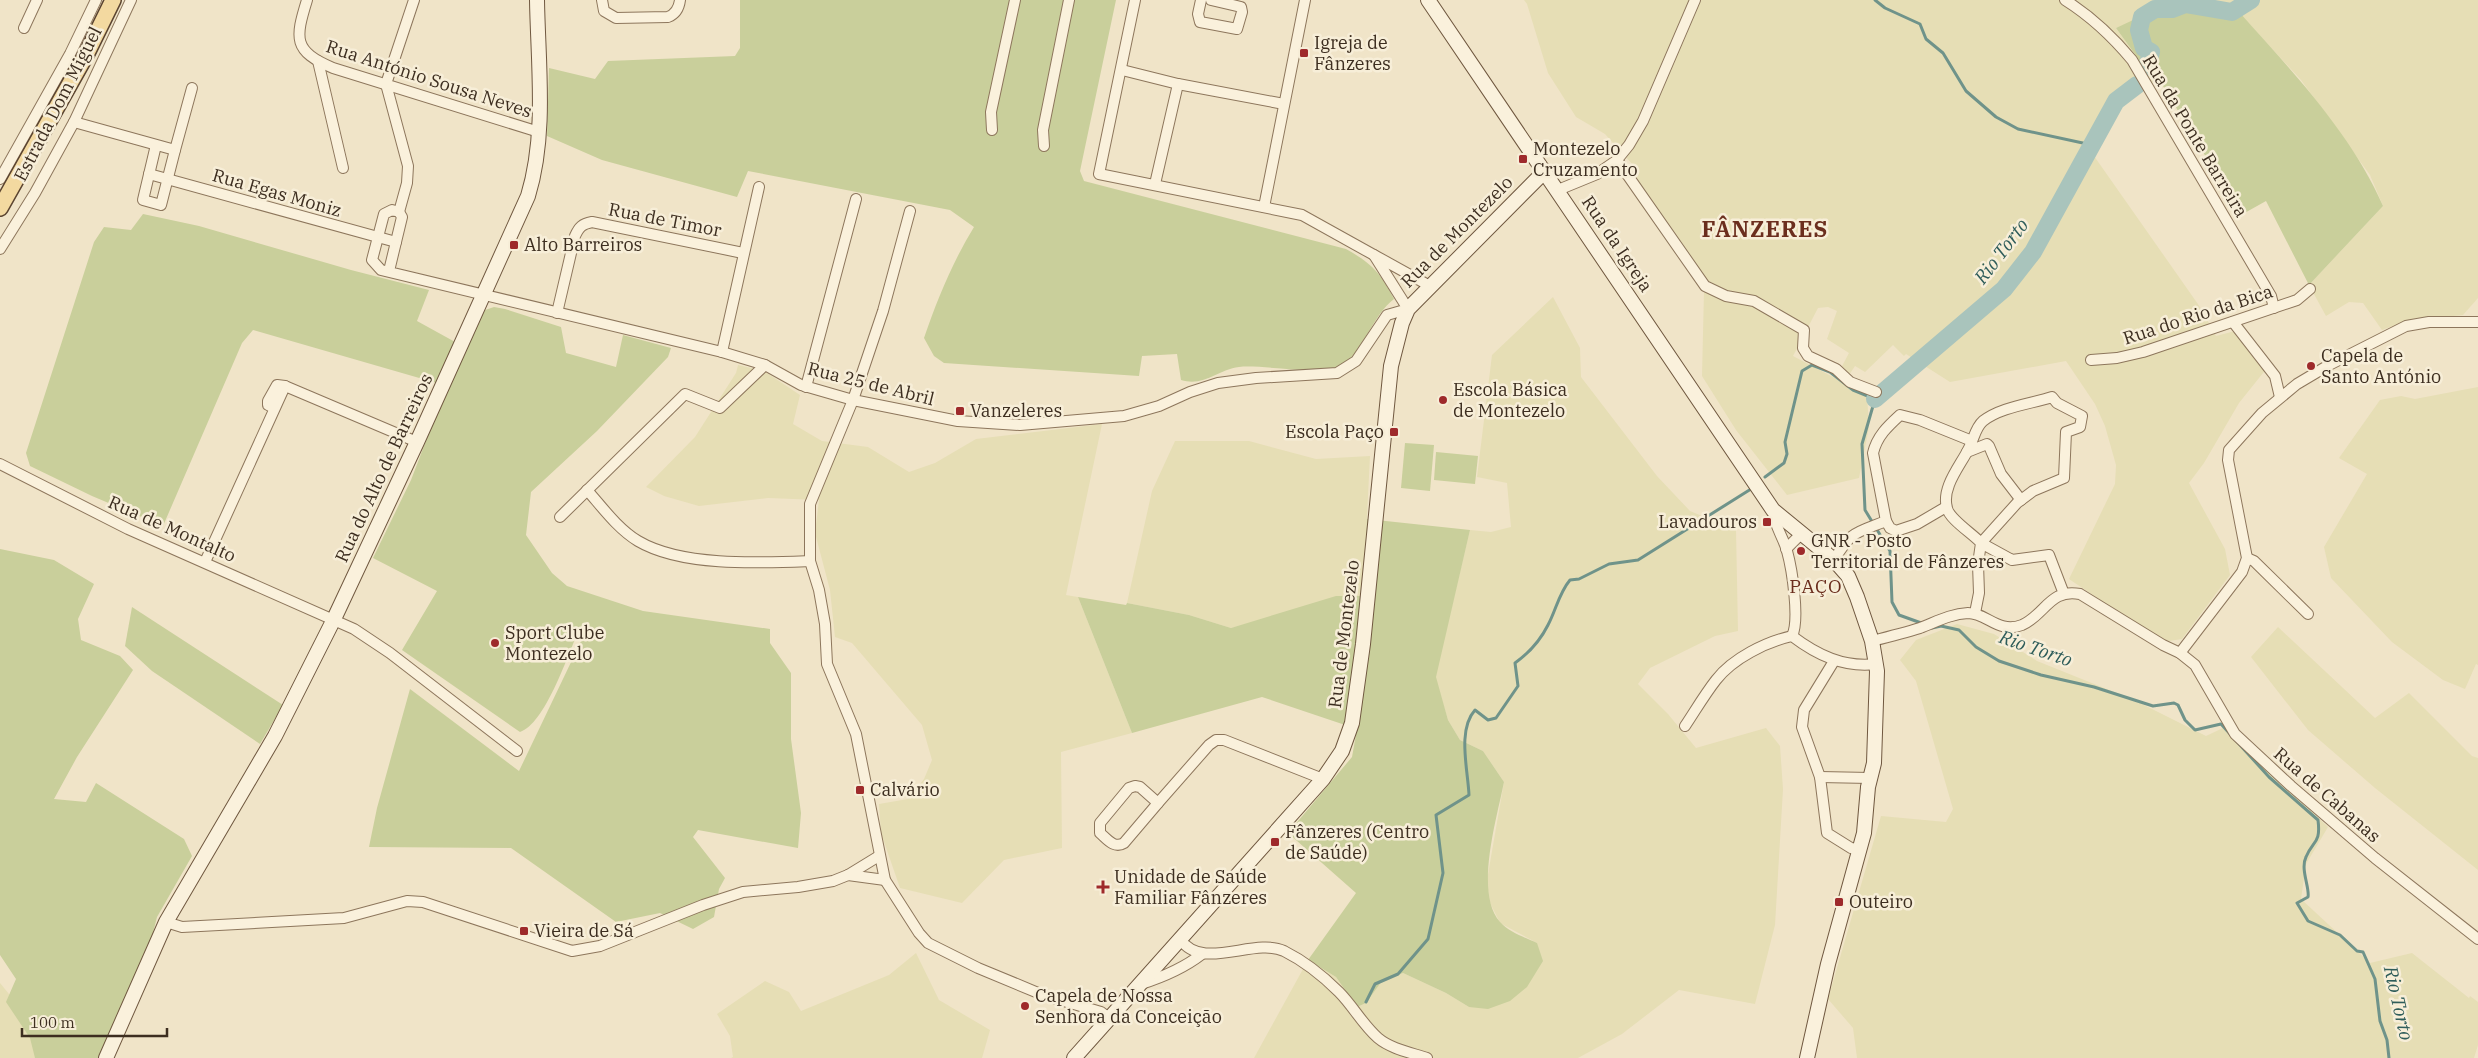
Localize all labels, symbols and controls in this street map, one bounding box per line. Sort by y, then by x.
street label: Estrada Dom Miguel [9,22,107,185]
place label: Igreja de Fânzeres [1314,31,1391,75]
street label: Rua António Sousa Neves [323,34,535,123]
marker: Igreja de Fânzeres [1298,47,1310,59]
street label: Rua da Ponte Barreira [2138,50,2253,221]
place label: Montezelo Cruzamento [1533,137,1638,181]
marker: Montezelo Cruzamento [1517,153,1529,165]
street label: Rua Egas Moniz [210,163,344,222]
street label: Rua de Montezelo [1396,171,1518,293]
street label: Rua da Igreja [1577,191,1658,296]
street label: Rua de Timor [607,197,724,242]
district label: FÂNZERES [1702,214,1828,243]
water label: Rio Torto [1968,214,2033,289]
place label: Alto Barreiros [524,233,642,256]
marker: Alto Barreiros [508,239,520,251]
street label: Rua do Rio da Bica [2120,279,2276,350]
place label: Capela de Santo António [2321,344,2441,388]
street label: Rua 25 de Abril [805,357,937,410]
marker: Capela de Santo António [2305,360,2317,372]
street label: Rua do Alto de Barreiros [330,370,437,566]
place label: Escola Básica de Montezelo [1453,378,1568,422]
marker: Escola Básica de Montezelo [1437,394,1449,406]
place label: Vanzeleres [970,399,1062,422]
marker: Vanzeleres [954,405,966,417]
place label: Escola Paço [1285,420,1384,443]
marker: Escola Paço [1388,426,1400,438]
street label: Rua de Montalto [105,490,240,567]
place label: Lavadouros [1658,510,1757,533]
marker: Lavadouros [1761,516,1773,528]
place label: GNR - Posto Territorial de Fânzeres [1811,529,2004,573]
marker: GNR - Posto Territorial de Fânzeres [1795,545,1807,557]
street label: Rua de Montezelo [1323,558,1364,709]
district label: PAÇO [1789,574,1843,598]
place label: Sport Clube Montezelo [505,621,604,665]
water label: Rio Torto [1995,624,2076,672]
marker: Sport Clube Montezelo [489,637,501,649]
street label: Rua de Cabanas [2269,742,2385,847]
place label: Calvário [870,778,940,801]
marker: Calvário [854,784,866,796]
place label: Fânzeres (Centro de Saúde) [1285,820,1429,864]
marker: Fânzeres (Centro de Saúde) [1269,836,1281,848]
place label: Unidade de Saúde Familiar Fânzeres [1114,865,1267,909]
marker: Unidade de Saúde Familiar Fânzeres [1096,880,1110,894]
place label: Outeiro [1849,890,1913,913]
marker: Outeiro [1833,896,1845,908]
place label: Vieira de Sá [534,919,634,942]
marker: Vieira de Sá [518,925,530,937]
water label: Rio Torto [2379,963,2419,1042]
place label: Capela de Nossa Senhora da Conceição [1035,984,1222,1028]
marker: Capela de Nossa Senhora da Conceição [1019,1000,1031,1012]
scale bar [22,1006,168,1038]
text: 100 m [30,1013,75,1032]

